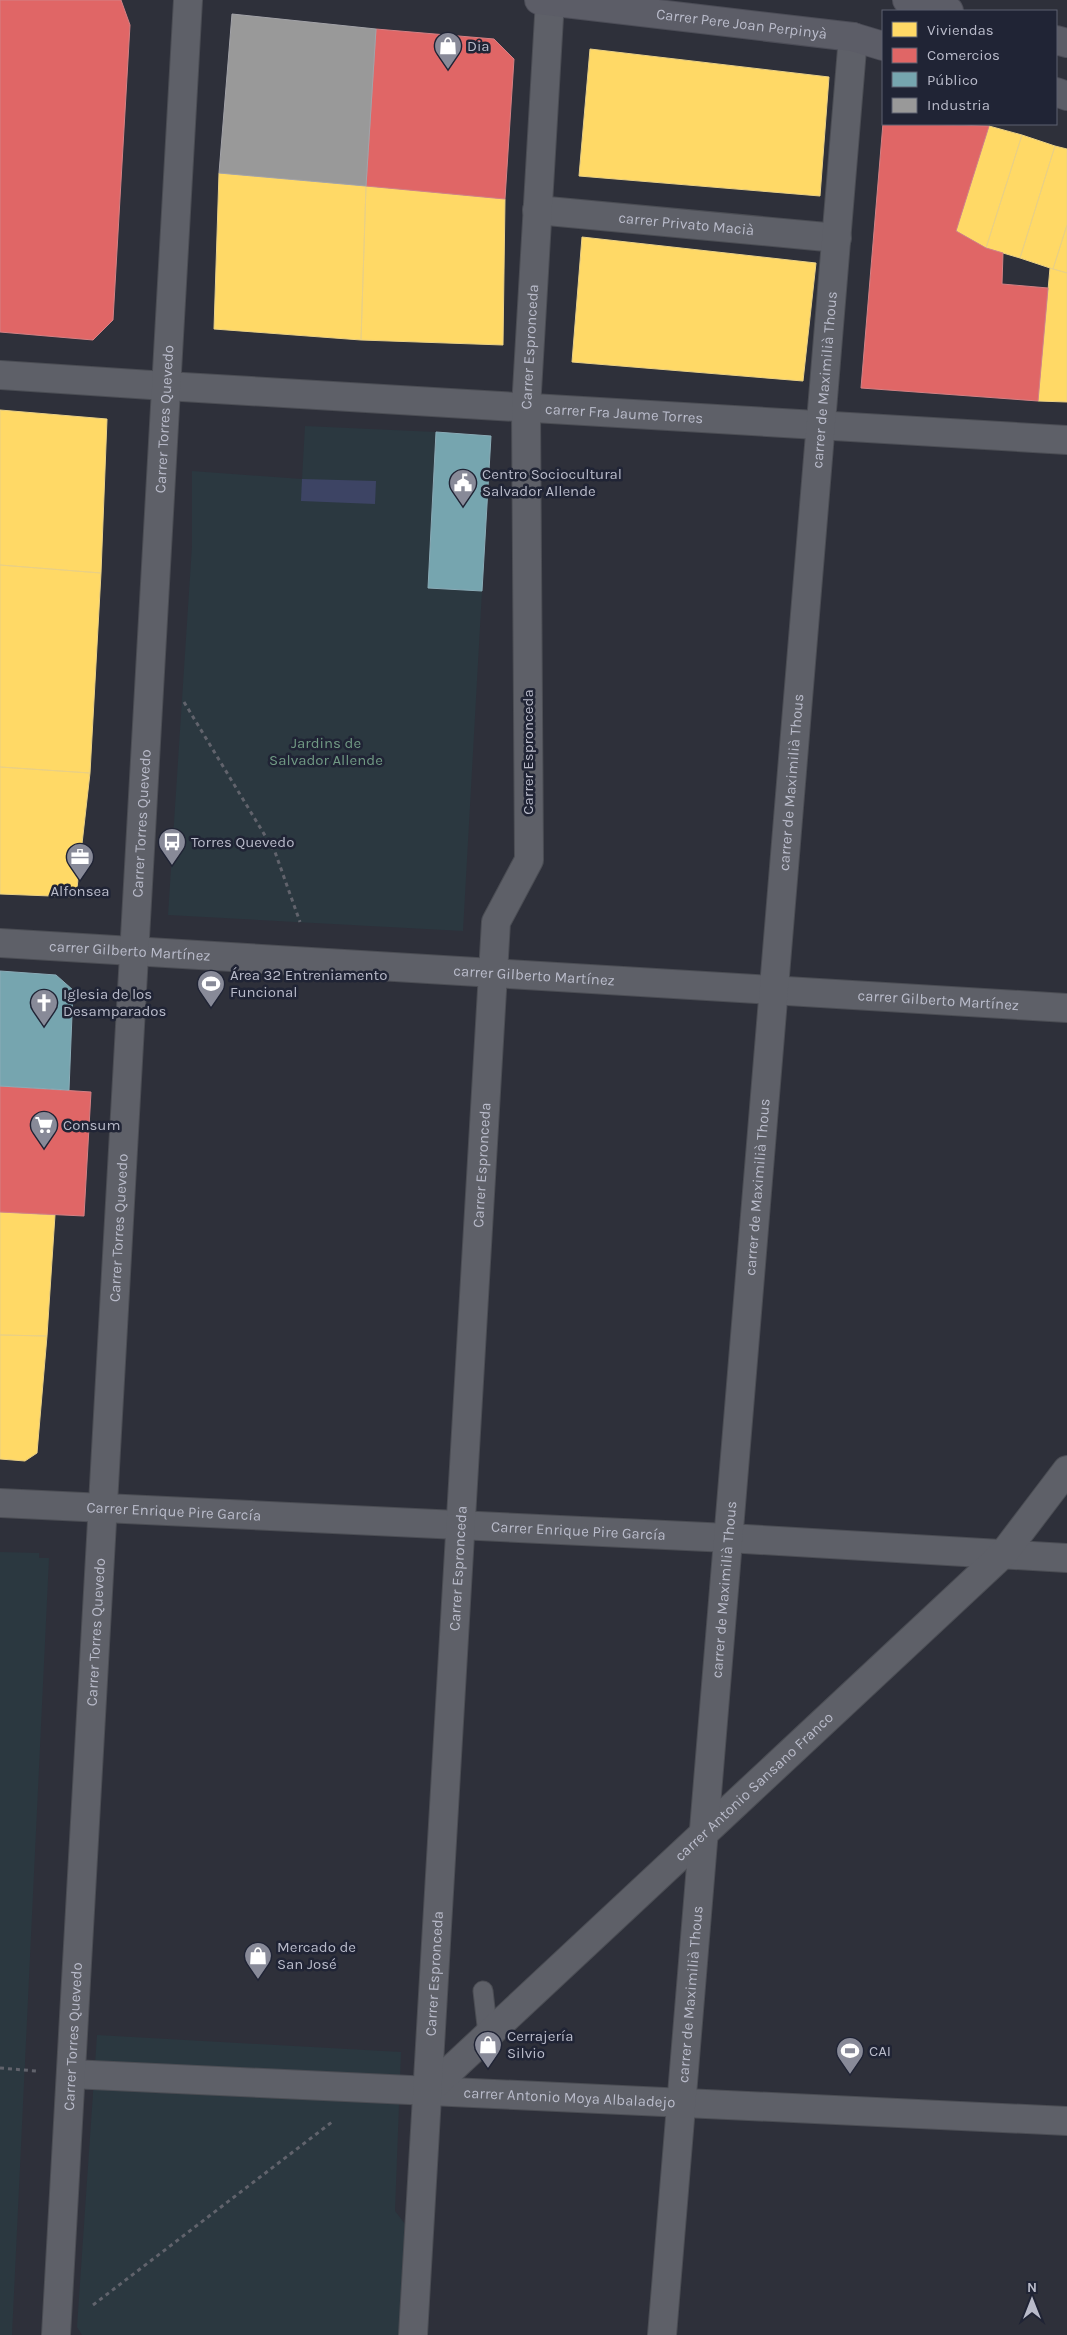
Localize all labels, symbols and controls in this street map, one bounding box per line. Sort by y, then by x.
street label: Carrer Pere Joan Perpinyà [655,5,828,43]
legend [882,10,1057,125]
text: Viviendas [927,21,994,39]
shop icon: Dia [433,31,463,70]
place label: Dia [467,37,490,55]
text: Comercios [927,46,1000,64]
text: Público [927,71,978,89]
text: Industria [927,96,990,114]
street label: carrer Privato Macià [618,209,755,239]
street label: Carrer Espronceda [517,284,542,410]
street label: carrer de Maximilià Thous [808,290,841,469]
street label: Carrer Torres Quevedo [151,344,177,494]
street label: carrer Fra Jaume Torres [545,400,704,427]
place label: Centro Sociocultural Salvador Allende [482,465,622,500]
public building icon: Centro Sociocultural Salvador Allende [448,468,478,507]
street label: Carrer Espronceda [519,689,537,815]
street label: carrer de Maximilià Thous [775,693,807,872]
park label: Jardins de Salvador Allende [269,734,383,769]
street label: Carrer Torres Quevedo [128,749,155,898]
bus stop icon: Torres Quevedo [157,827,187,866]
place label: Torres Quevedo [191,833,294,851]
office icon: Alfonsea [65,842,95,881]
place label: Alfonsea [50,882,110,900]
street label: carrer Gilberto Martínez [48,937,211,965]
street label: carrer Gilberto Martínez [453,962,615,989]
place label: Área 32 Entreniamento Funcional [230,966,387,1001]
sports icon: Área 32 Entreniamento Funcional [196,969,226,1008]
place label: Iglesia de los Desamparados [63,985,166,1020]
street label: carrer Gilberto Martínez [857,986,1020,1014]
church icon: Iglesia de los Desamparados [29,988,59,1027]
street label: carrer de Maximilià Thous [741,1098,774,1276]
street label: Carrer Espronceda [469,1102,494,1228]
supermarket icon: Consum [29,1110,59,1149]
place label: Consum [63,1116,120,1134]
street label: Carrer Torres Quevedo [105,1153,132,1302]
street label: Carrer Enrique Pire García [86,1498,262,1525]
street label: carrer de Maximilià Thous [708,1500,740,1679]
street label: Carrer Espronceda [445,1505,471,1631]
street label: Carrer Enrique Pire García [491,1518,666,1544]
street label: Carrer Torres Quevedo [83,1557,109,1707]
street label: carrer Antonio Sansano Franco [671,1708,837,1865]
street label: carrer de Maximilià Thous [674,1905,707,2083]
street label: Carrer Espronceda [422,1910,447,2037]
place label: Mercado de San José [277,1938,356,1973]
shop icon: Mercado de San José [243,1941,273,1980]
street label: Carrer Torres Quevedo [60,1962,86,2111]
place label: Cerrajería Silvio [507,2027,574,2062]
shop icon: Cerrajería Silvio [473,2030,503,2069]
sports icon: CAI [835,2036,865,2075]
place label: CAI [869,2042,891,2060]
street label: carrer Antonio Moya Albaladejo [463,2084,676,2112]
north arrow [1007,2275,1057,2325]
text: N [1027,2279,1037,2296]

